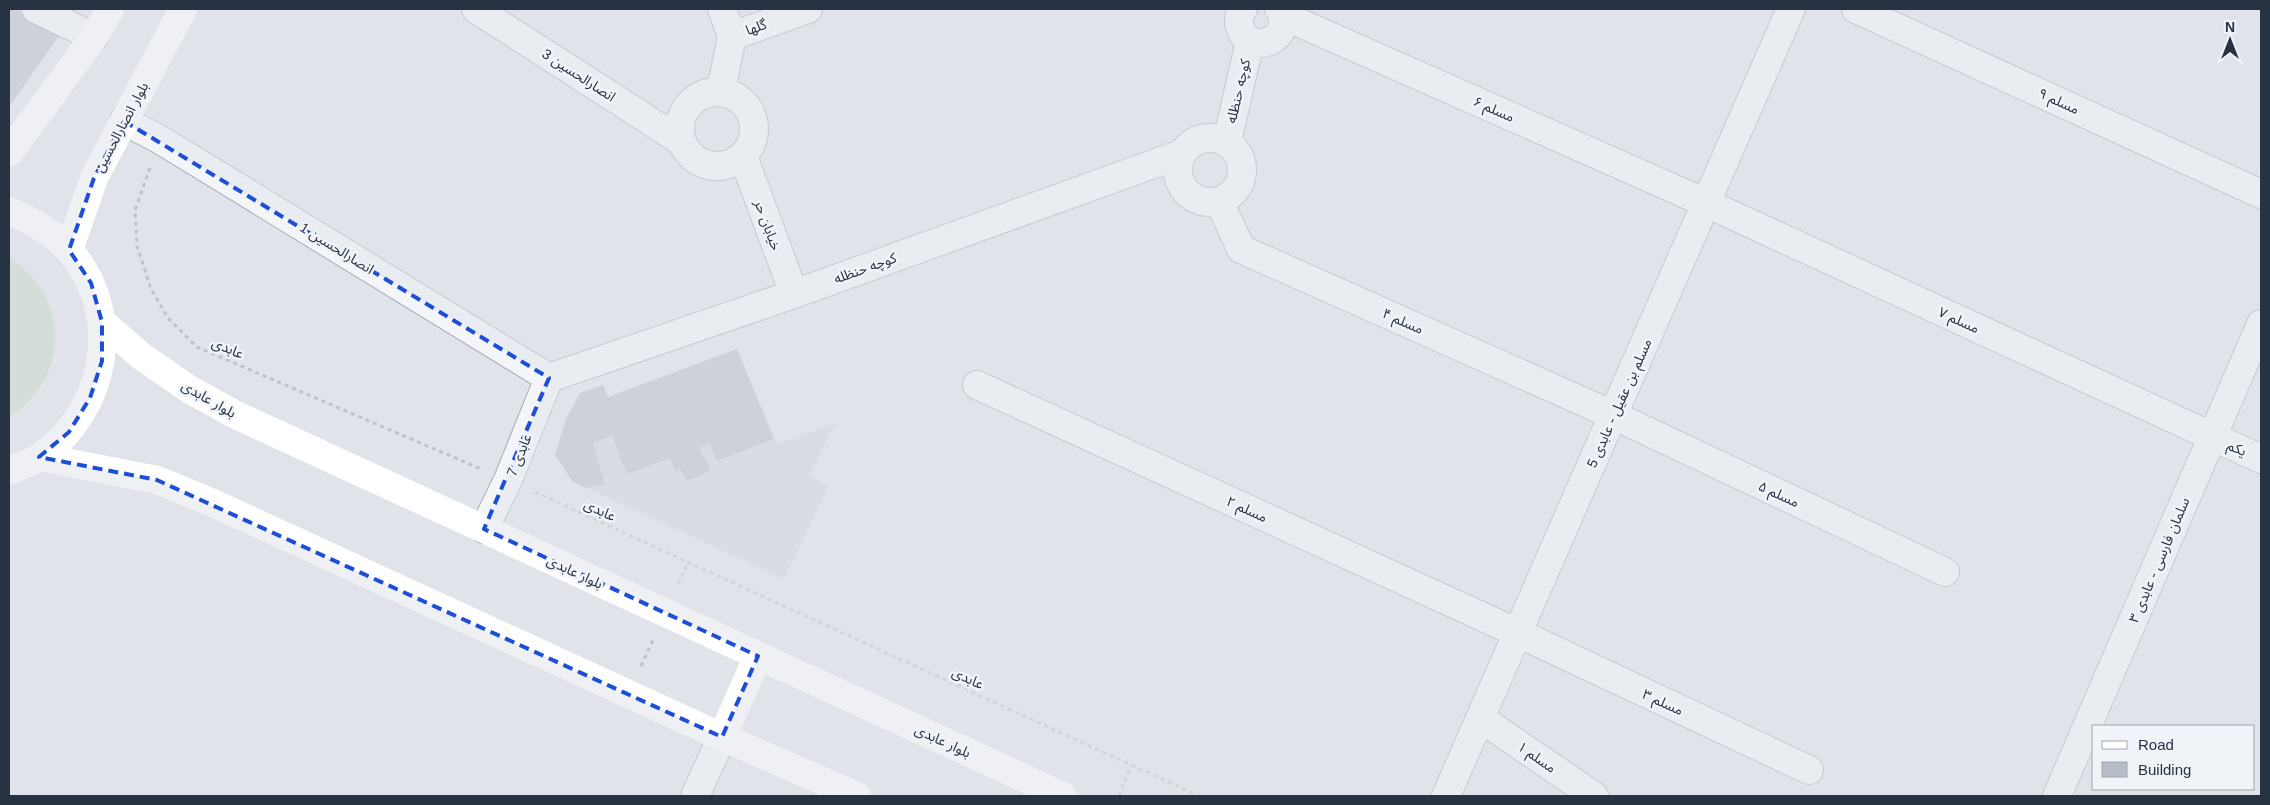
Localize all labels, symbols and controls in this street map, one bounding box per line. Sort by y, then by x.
north arrow [2205,15,2255,65]
street label: گلها [743,16,769,39]
text: N [2225,19,2235,35]
street label: انصارالحسین 3 [539,45,619,105]
street label: کوچه حنظله [1223,57,1255,125]
street label: بلوار انصارالحسین [91,79,152,175]
street label: مسلم ۹ [2035,85,2082,120]
street label: مسلم ۶ [1470,93,1517,128]
street label: خیابان حر [750,197,785,253]
street label: انصارالحسین 1 [297,219,377,278]
street label: کوچه حنظله [832,249,899,289]
street label: مسلم ۷ [1935,304,1982,339]
street label: مسلم ۴ [1379,305,1426,340]
street label: عابدی [209,334,246,363]
street label: مسلم بن عقیل - عابدی 5 [1583,336,1657,471]
street label: بلوار عابدی [179,377,239,422]
street label: عابدی 7 [503,431,536,479]
street label: یکم [2224,437,2249,462]
street label: مسلم ۵ [1755,478,1802,513]
street label: مسلم ۲ [1223,493,1270,528]
street label: سلمان فارسی - عابدی ۳ [2125,495,2194,625]
street label: عابدی [581,496,618,525]
street label: بلوار عابدی [544,552,606,593]
street label: عابدی [949,664,986,693]
street label: مسلم ۳ [1639,686,1686,721]
street label: بلوار عابدی [912,721,974,762]
legend [2092,725,2255,790]
text: Road [2138,736,2174,753]
street label: مسلم ۱ [1513,738,1559,778]
text: Building [2138,761,2191,778]

